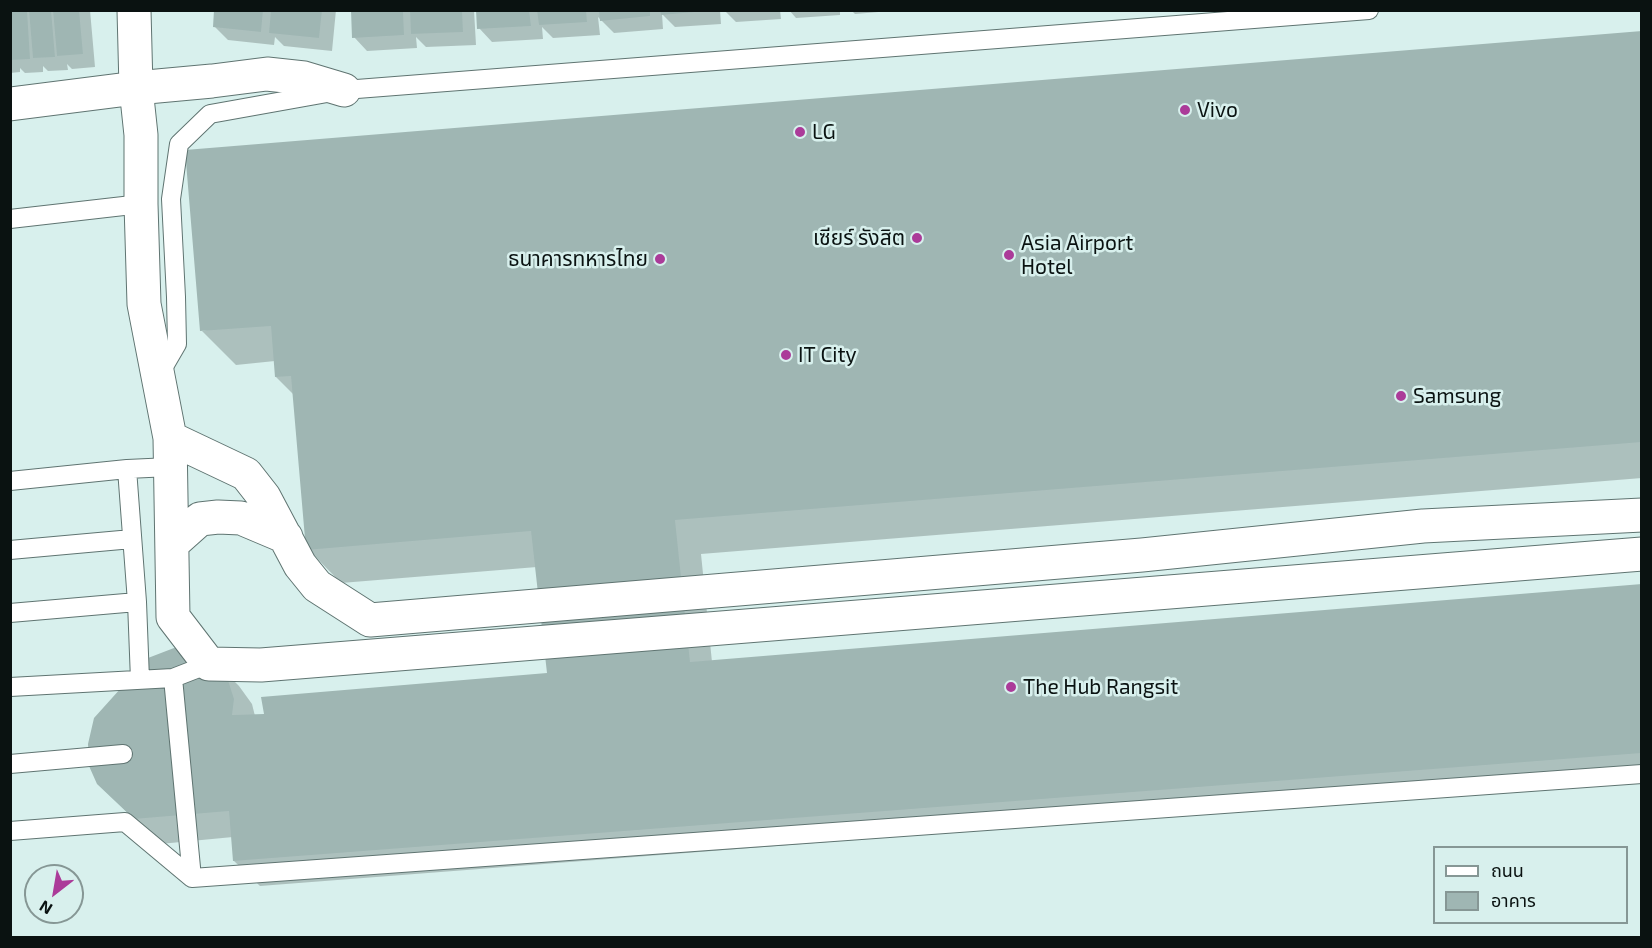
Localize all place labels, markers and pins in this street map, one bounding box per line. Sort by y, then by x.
place label: Vivo [1197,97,1238,123]
marker: Vivo [1178,103,1192,117]
place label: LG [812,119,836,145]
marker: LG [793,125,807,139]
place label: เซียร์ รังสิต [813,225,905,251]
place label: Asia Airport Hotel [1021,230,1133,280]
marker: เซียร์ รังสิต [910,231,924,245]
place label: ธนาคารทหารไทย [508,246,648,272]
marker: Asia Airport Hotel [1002,248,1016,262]
marker: ธนาคารทหารไทย [653,252,667,266]
place label: IT City [798,342,857,368]
marker: IT City [779,348,793,362]
place label: Samsung [1413,383,1501,409]
marker: Samsung [1394,389,1408,403]
place label: The Hub Rangsit [1023,674,1178,700]
marker: The Hub Rangsit [1004,680,1018,694]

